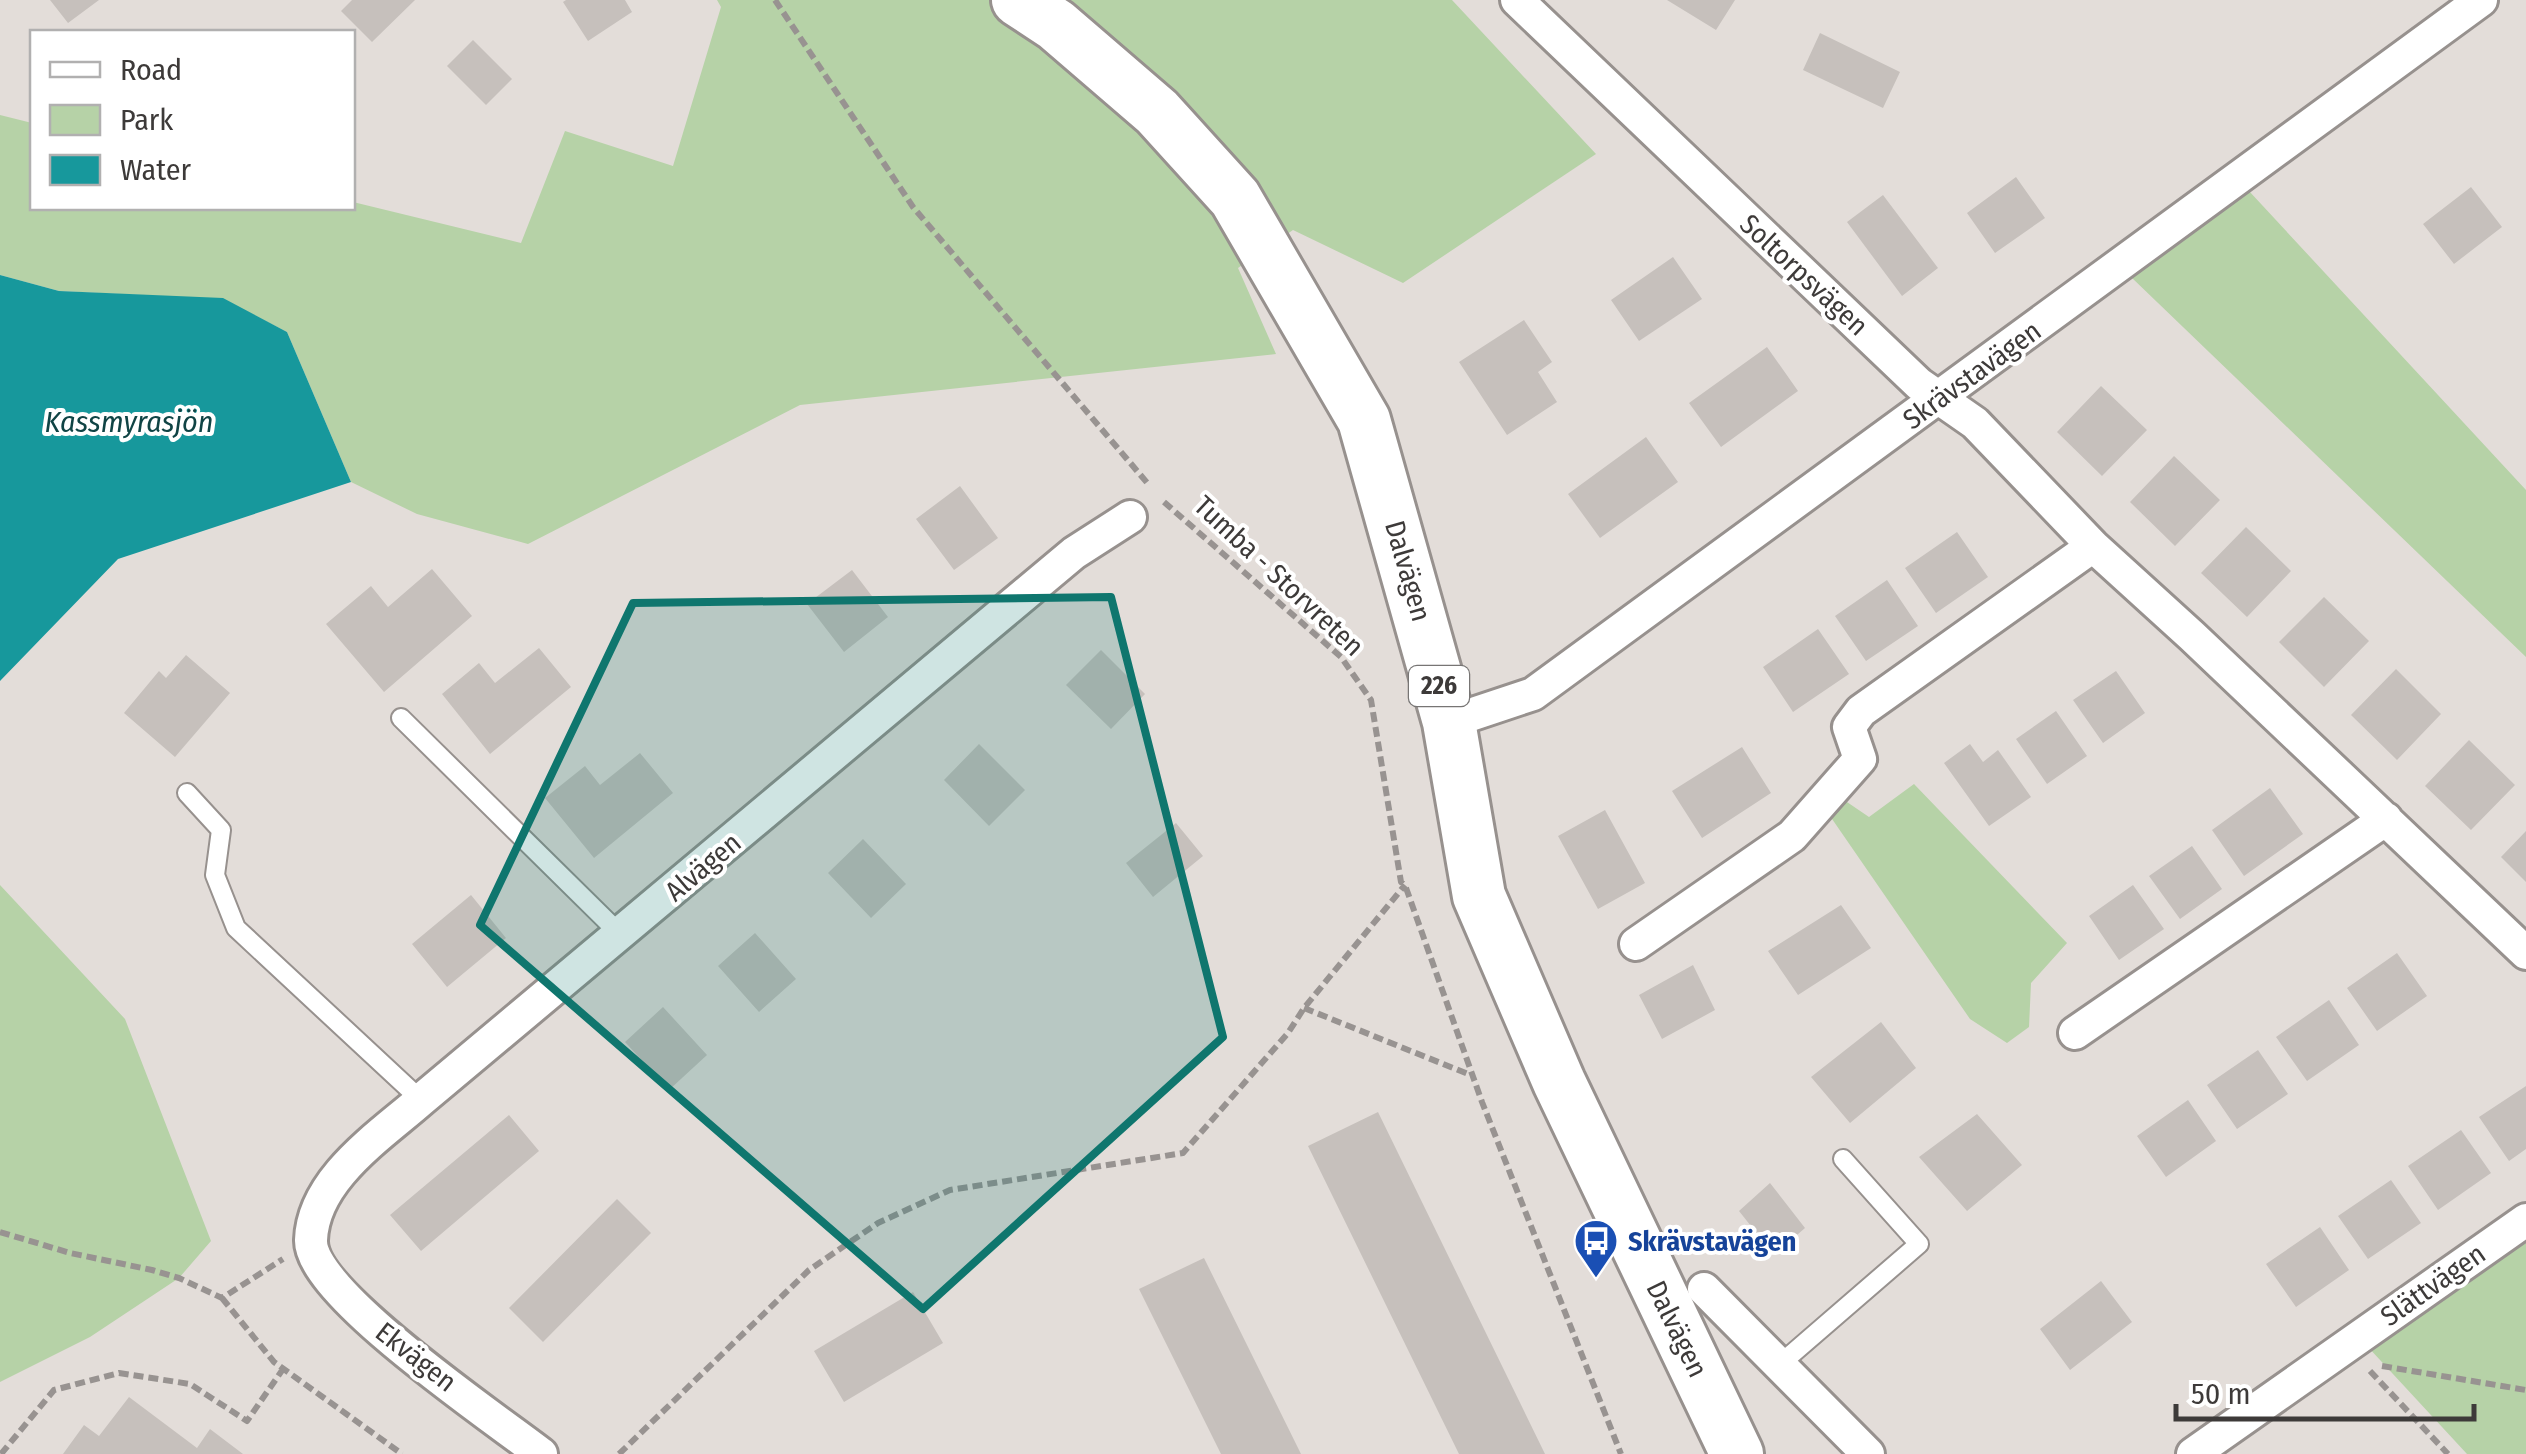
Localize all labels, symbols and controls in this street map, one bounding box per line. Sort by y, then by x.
legend [30,30,355,210]
text: Road [120,52,182,88]
text: Park [120,102,173,138]
text: Water [120,152,191,188]
street label: Soltorpsvägen [1733,208,1875,342]
street label: Skrävstavägen [1897,314,2047,436]
water label: Kassmyrasjön [45,404,214,440]
street label: Tumba - Storvreten [1187,489,1371,663]
street label: Dalvägen [1378,517,1438,625]
road number: 226 [1409,666,1469,706]
street label: Alvägen [658,826,748,908]
bus stop icon: Skrävstavägen [1573,1218,1619,1279]
place label: Skrävstavägen [1628,1225,1796,1258]
street label: Slättvägen [2374,1237,2492,1333]
street label: Dalvägen [1640,1275,1714,1383]
street label: Ekvägen [369,1315,463,1399]
scale bar [2176,1359,2474,1421]
text: 50 m [2191,1376,2251,1412]

